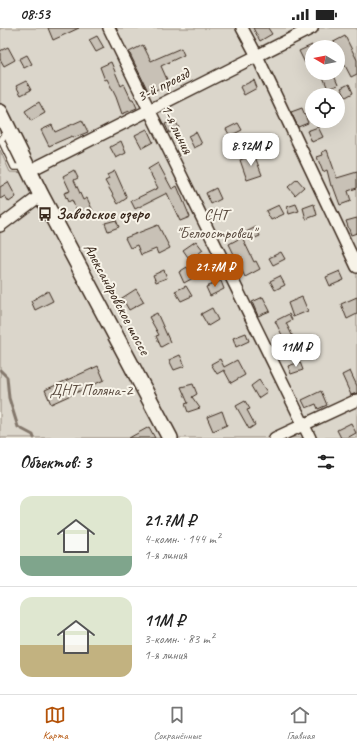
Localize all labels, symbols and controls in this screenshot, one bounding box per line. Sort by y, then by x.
text: 08:53 [20,5,50,24]
north arrow [305,40,345,80]
map controls [305,40,345,128]
street label: 3-й проезд [133,63,194,107]
button: locate [305,88,345,128]
street label: 1-я линия [156,101,198,158]
pin: 8.92M ₽ [214,133,288,167]
text: 8.92M ₽ [231,138,271,154]
place label: Заводское озеро [56,204,150,224]
park label: СНТ "Белоостровец" [176,205,259,243]
bus stop icon: Заводское озеро [37,206,53,222]
street label: Александровское шоссе [79,240,156,360]
pin: 21.7M ₽ [178,254,252,288]
text: 21.7M ₽ [195,259,235,275]
pin: 11M ₽ [268,334,324,368]
text: 11M ₽ [280,339,312,355]
park label: ДНТ Поляна-2 [50,380,134,400]
icon: filters [315,451,337,473]
text: Объектов: 3 [20,452,91,473]
text: 21.7M ₽ [144,510,196,531]
icon: home [52,512,100,560]
text: 4-комн. · 144 m² [144,531,220,547]
text: 1-я линия [144,547,187,563]
text: 11M ₽ [144,610,185,631]
icon: home [52,613,100,661]
text: 3-комн. · 83 m² [144,631,214,647]
text: 1-я линия [144,647,187,663]
tab: Карта [43,704,68,742]
tab: Сохранённые [153,704,201,742]
tab: Главная [287,704,314,742]

